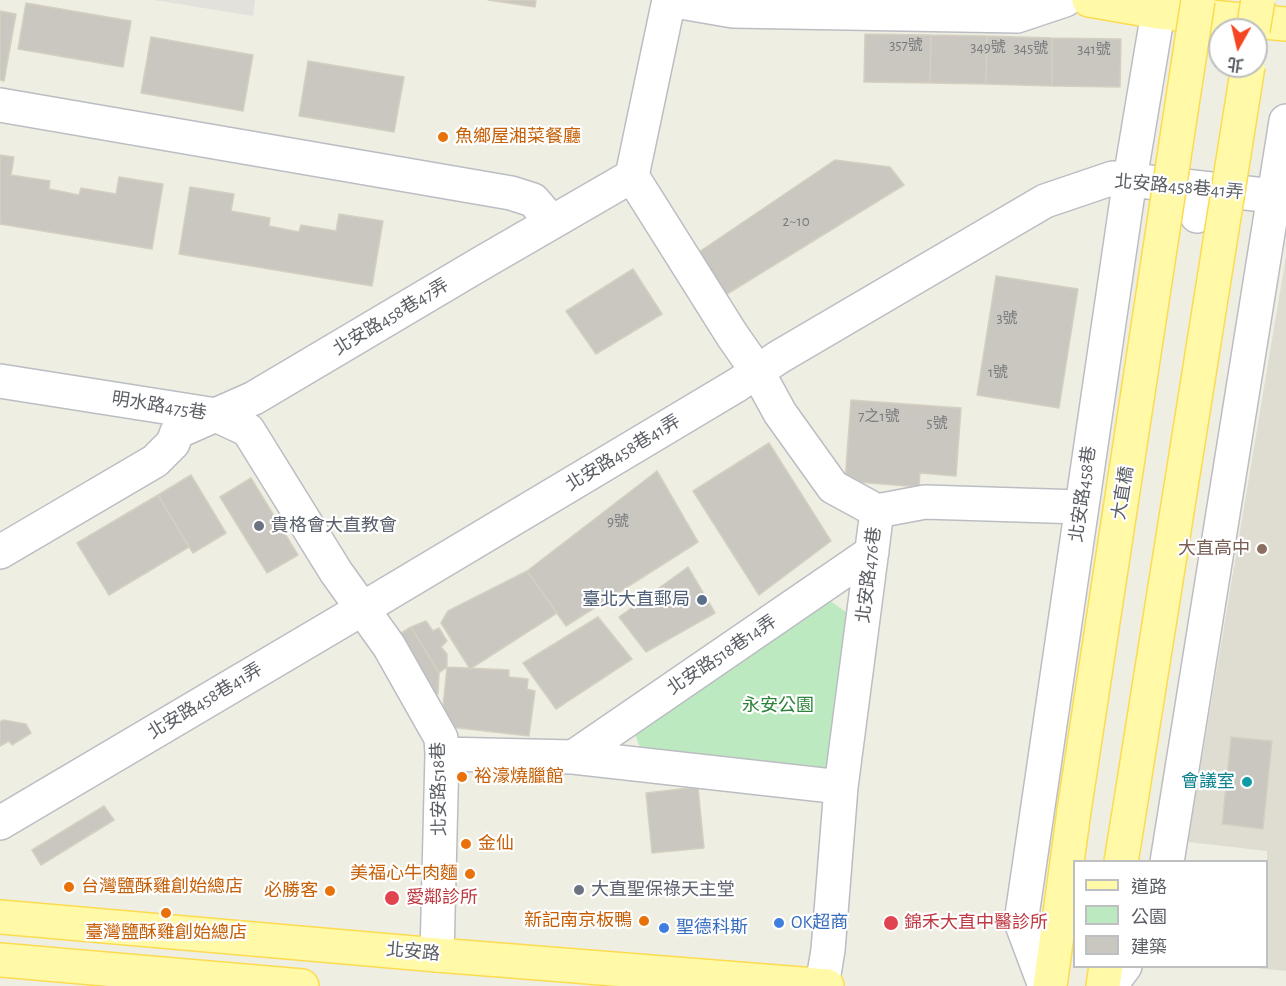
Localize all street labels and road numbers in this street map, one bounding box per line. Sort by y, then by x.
street label: 北安路458巷41弄 [1114,171,1244,203]
street label: 北安路458巷47弄 [329,274,453,360]
street label: 明水路475巷 [110,388,208,424]
street label: 北安路458巷41弄 [562,410,684,496]
street label: 北安路458巷 [1066,445,1100,543]
street label: 大直橋 [1108,465,1138,521]
street label: 北安路476巷 [852,526,886,624]
street label: 北安路518巷14弄 [663,611,781,699]
street label: 北安路458巷41弄 [144,658,266,744]
street label: 北安路518巷 [427,742,451,836]
street label: 北安路 [385,939,441,965]

